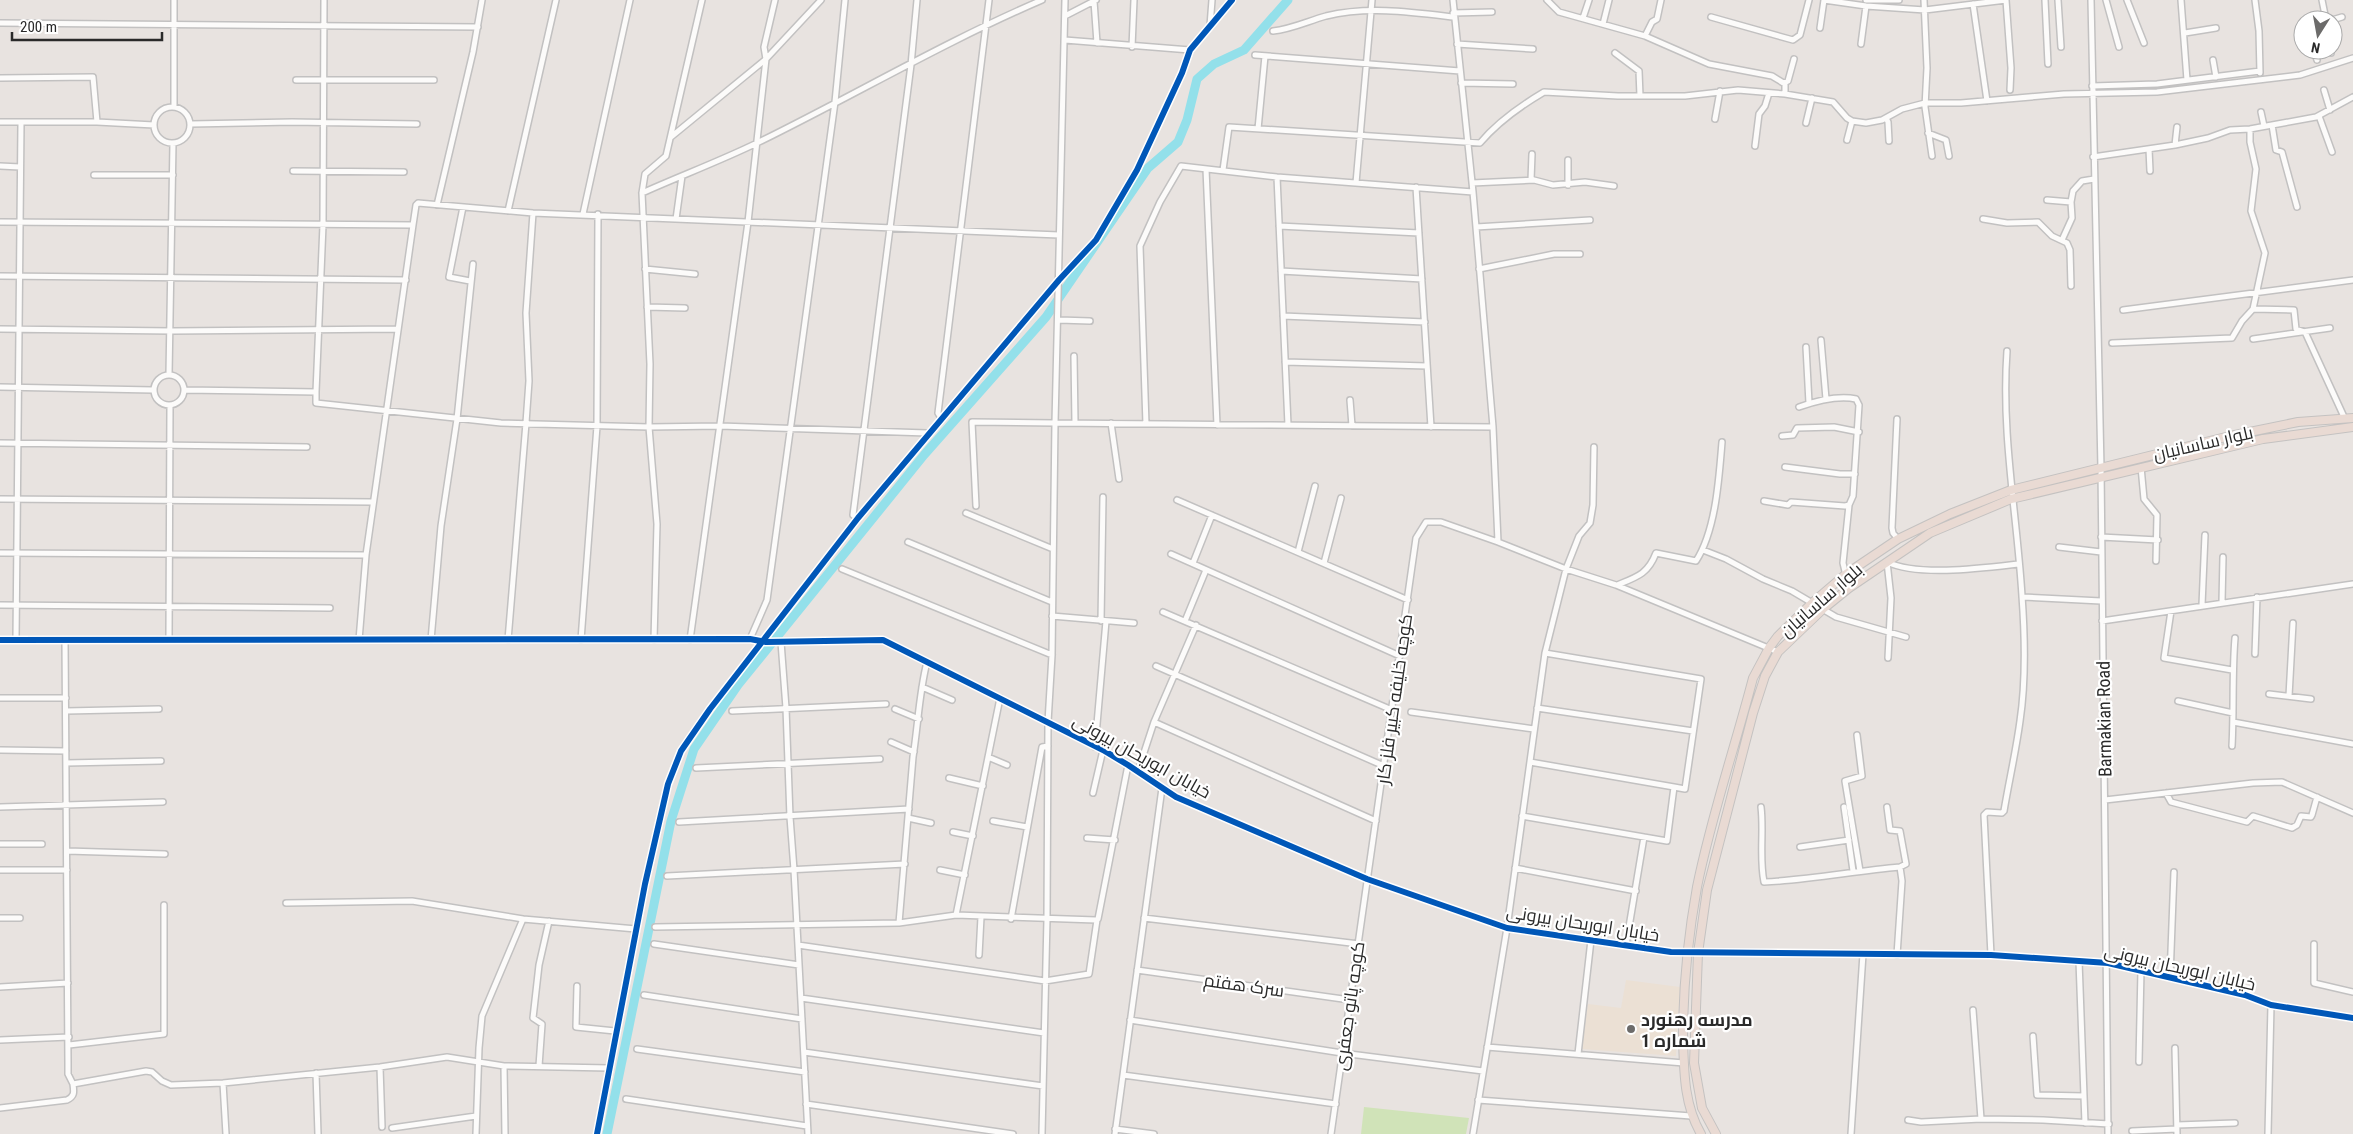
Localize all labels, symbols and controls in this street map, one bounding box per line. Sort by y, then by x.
scale bar [12,10,162,42]
north arrow [2293,10,2343,60]
text: 200 m [20,18,57,36]
text: N [2310,39,2321,56]
street label: بلوار ساسانیان [2151,421,2255,466]
street label: بلوار ساسانیان [1776,559,1867,642]
street label: کوچه خلیفه کبیر فلز کار [1372,613,1418,787]
street label: Barmakian Road [2092,661,2116,777]
street label: خیابان ابوریحان بیرونی [1069,709,1215,804]
street label: خیابان ابوریحان بیرونی [1505,901,1661,946]
street label: خیابان ابوریحان بیرونی [2102,939,2258,996]
street label: کوچه پاتو جعفری [1330,940,1370,1072]
street label: سرک هفتم [1202,969,1286,1003]
place label: مدرسه رهنورد شماره 1 [1641,1009,1753,1051]
marker: مدرسه رهنورد شماره 1 [1625,1023,1637,1035]

